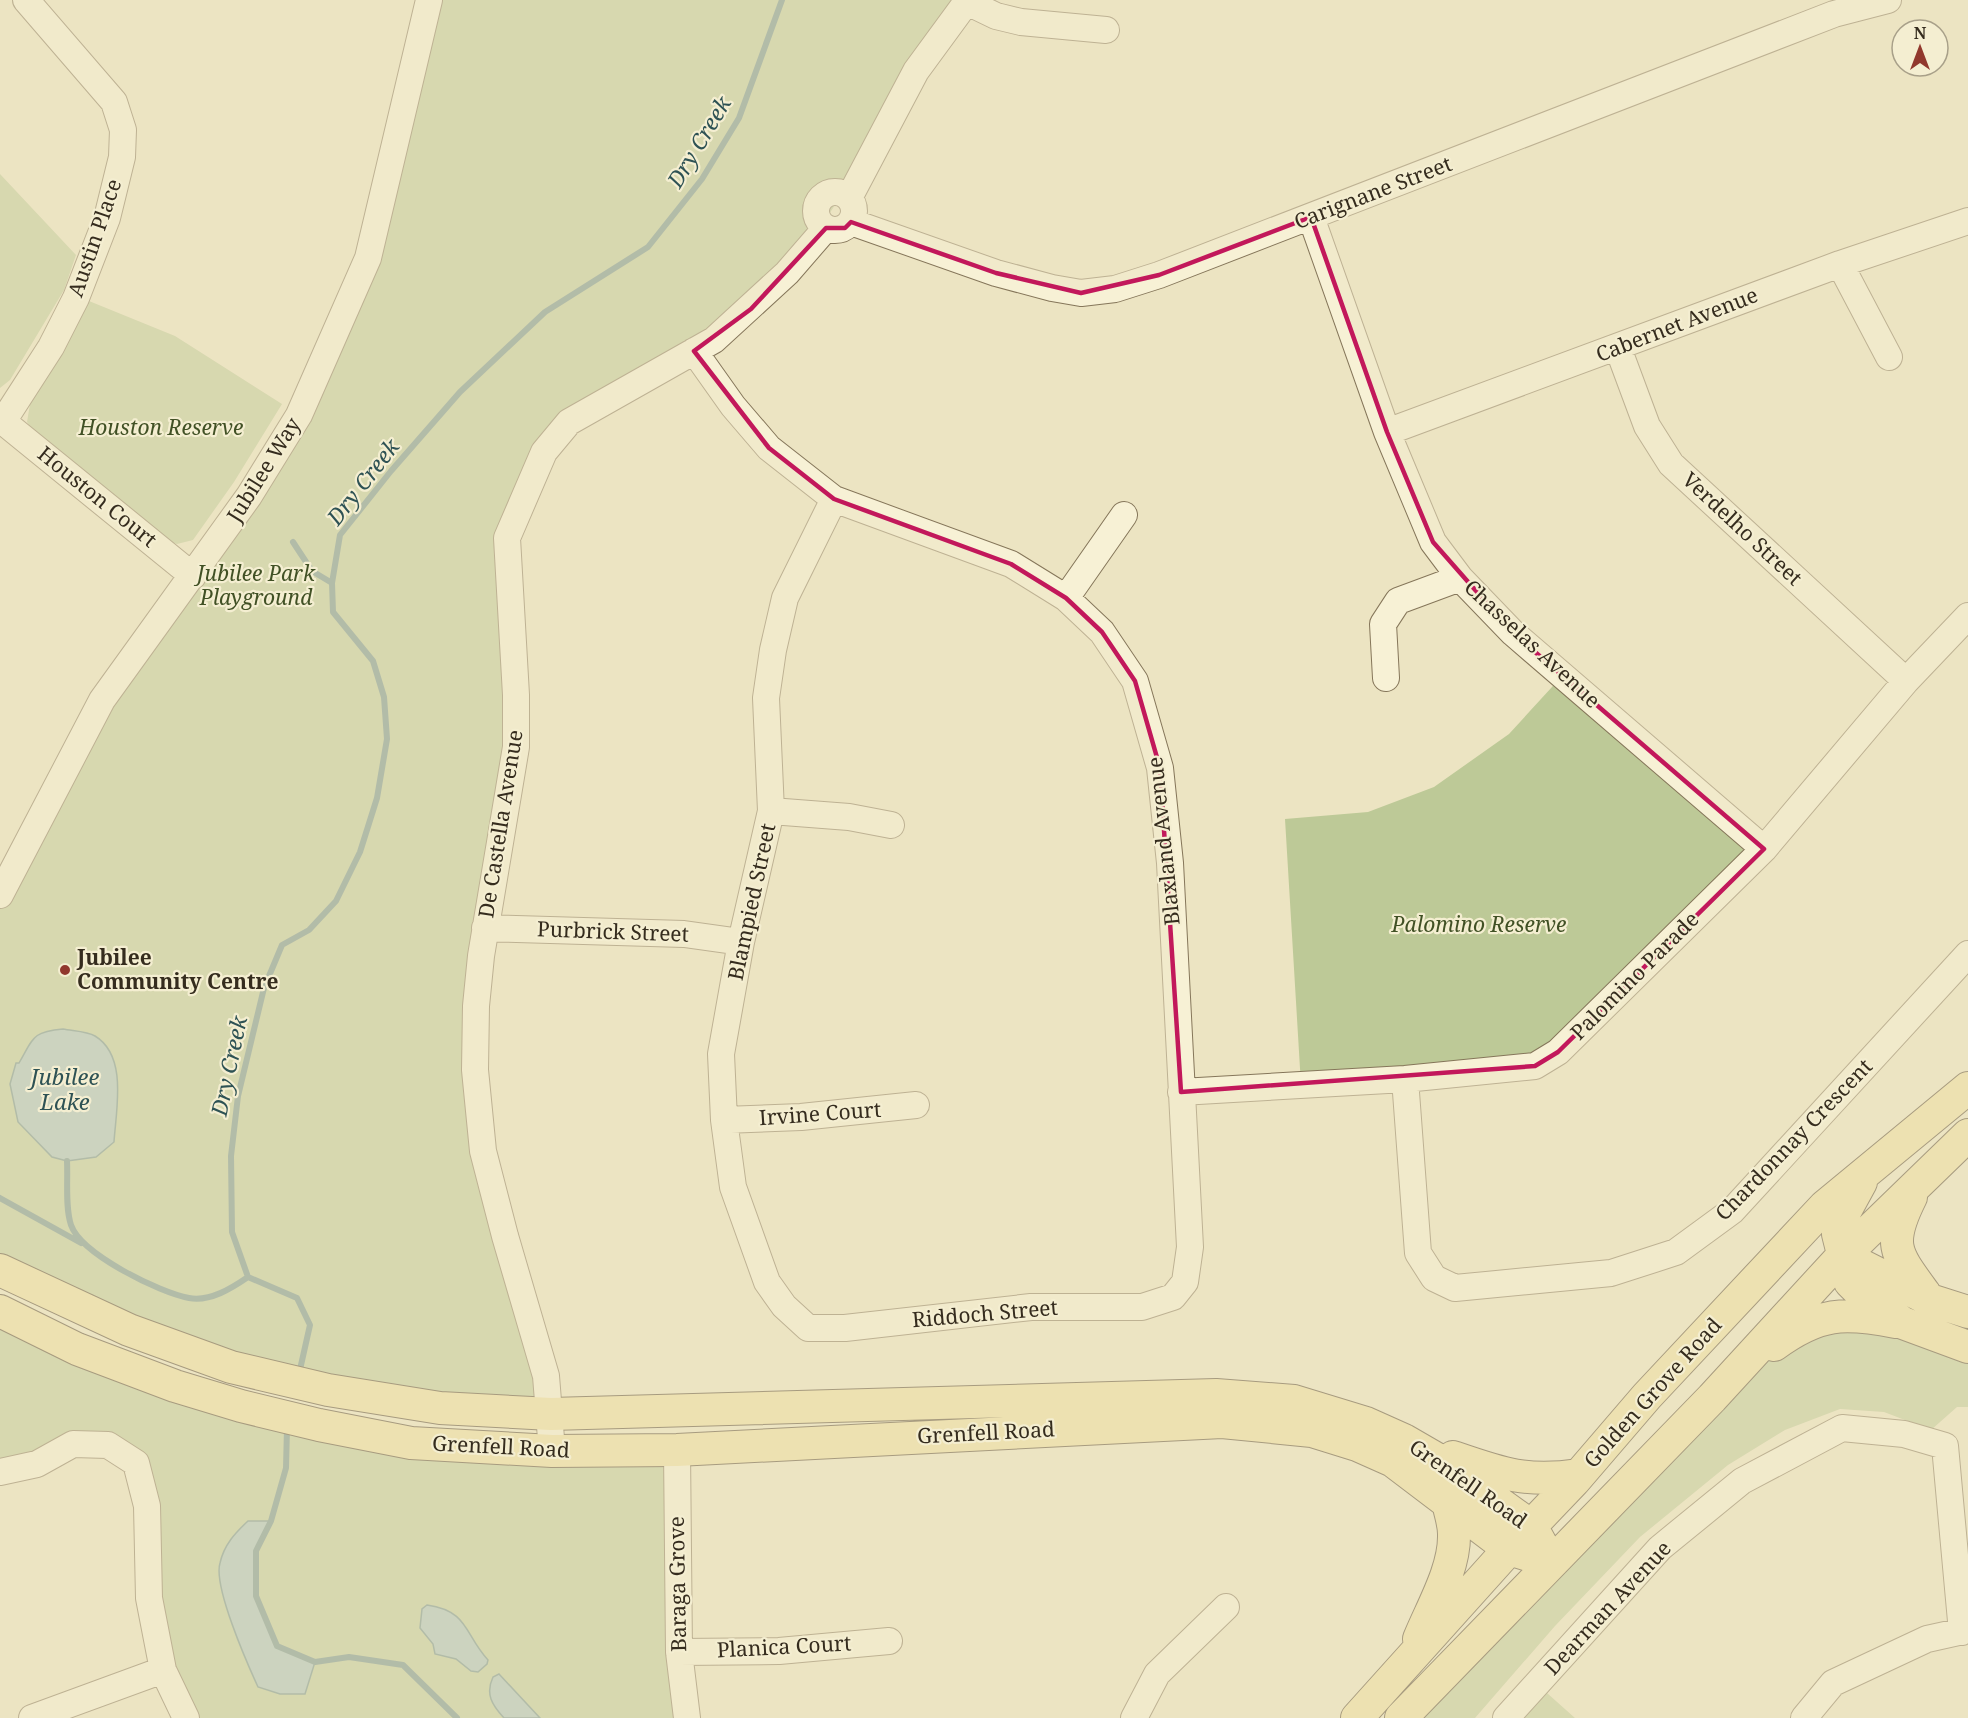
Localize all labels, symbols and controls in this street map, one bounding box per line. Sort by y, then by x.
north arrow [1890,18,1950,78]
text: N [1914,22,1927,44]
water label: Dry Creek [659,89,738,194]
street label: Carignane Street [1290,149,1456,235]
street label: Austin Place [61,175,127,300]
street label: Cabernet Avenue [1592,280,1762,368]
street label: Jubilee Way [219,412,307,528]
park label: Houston Reserve [78,413,243,441]
water label: Dry Creek [319,431,406,531]
street label: Houston Court [32,439,163,553]
street label: Verdelho Street [1677,465,1809,591]
park label: Jubilee Park Playground [193,559,316,611]
street label: Chasselas Avenue [1459,573,1607,714]
street label: De Castella Avenue [471,728,529,920]
street label: Blaxland Avenue [1140,755,1186,927]
street label: Blampied Street [721,821,781,983]
street label: Palomino Parade [1564,905,1705,1046]
park label: Palomino Reserve [1391,910,1566,938]
street label: Purbrick Street [537,914,690,948]
place label: Jubilee Community Centre [76,943,278,995]
marker: Jubilee Community Centre [58,963,72,977]
water label: Dry Creek [203,1012,254,1120]
street label: Chardonnay Crescent [1709,1052,1878,1226]
water label: Jubilee Lake [27,1061,99,1116]
street label: Irvine Court [758,1095,882,1131]
street label: Riddoch Street [911,1293,1059,1333]
street label: Golden Grove Road [1577,1311,1727,1473]
street label: Grenfell Road [916,1414,1056,1450]
street label: Grenfell Road [432,1428,571,1464]
street label: Grenfell Road [1404,1432,1533,1534]
street label: Baraga Grove [662,1516,692,1652]
street label: Dearman Avenue [1538,1534,1677,1680]
street label: Planica Court [716,1629,852,1664]

